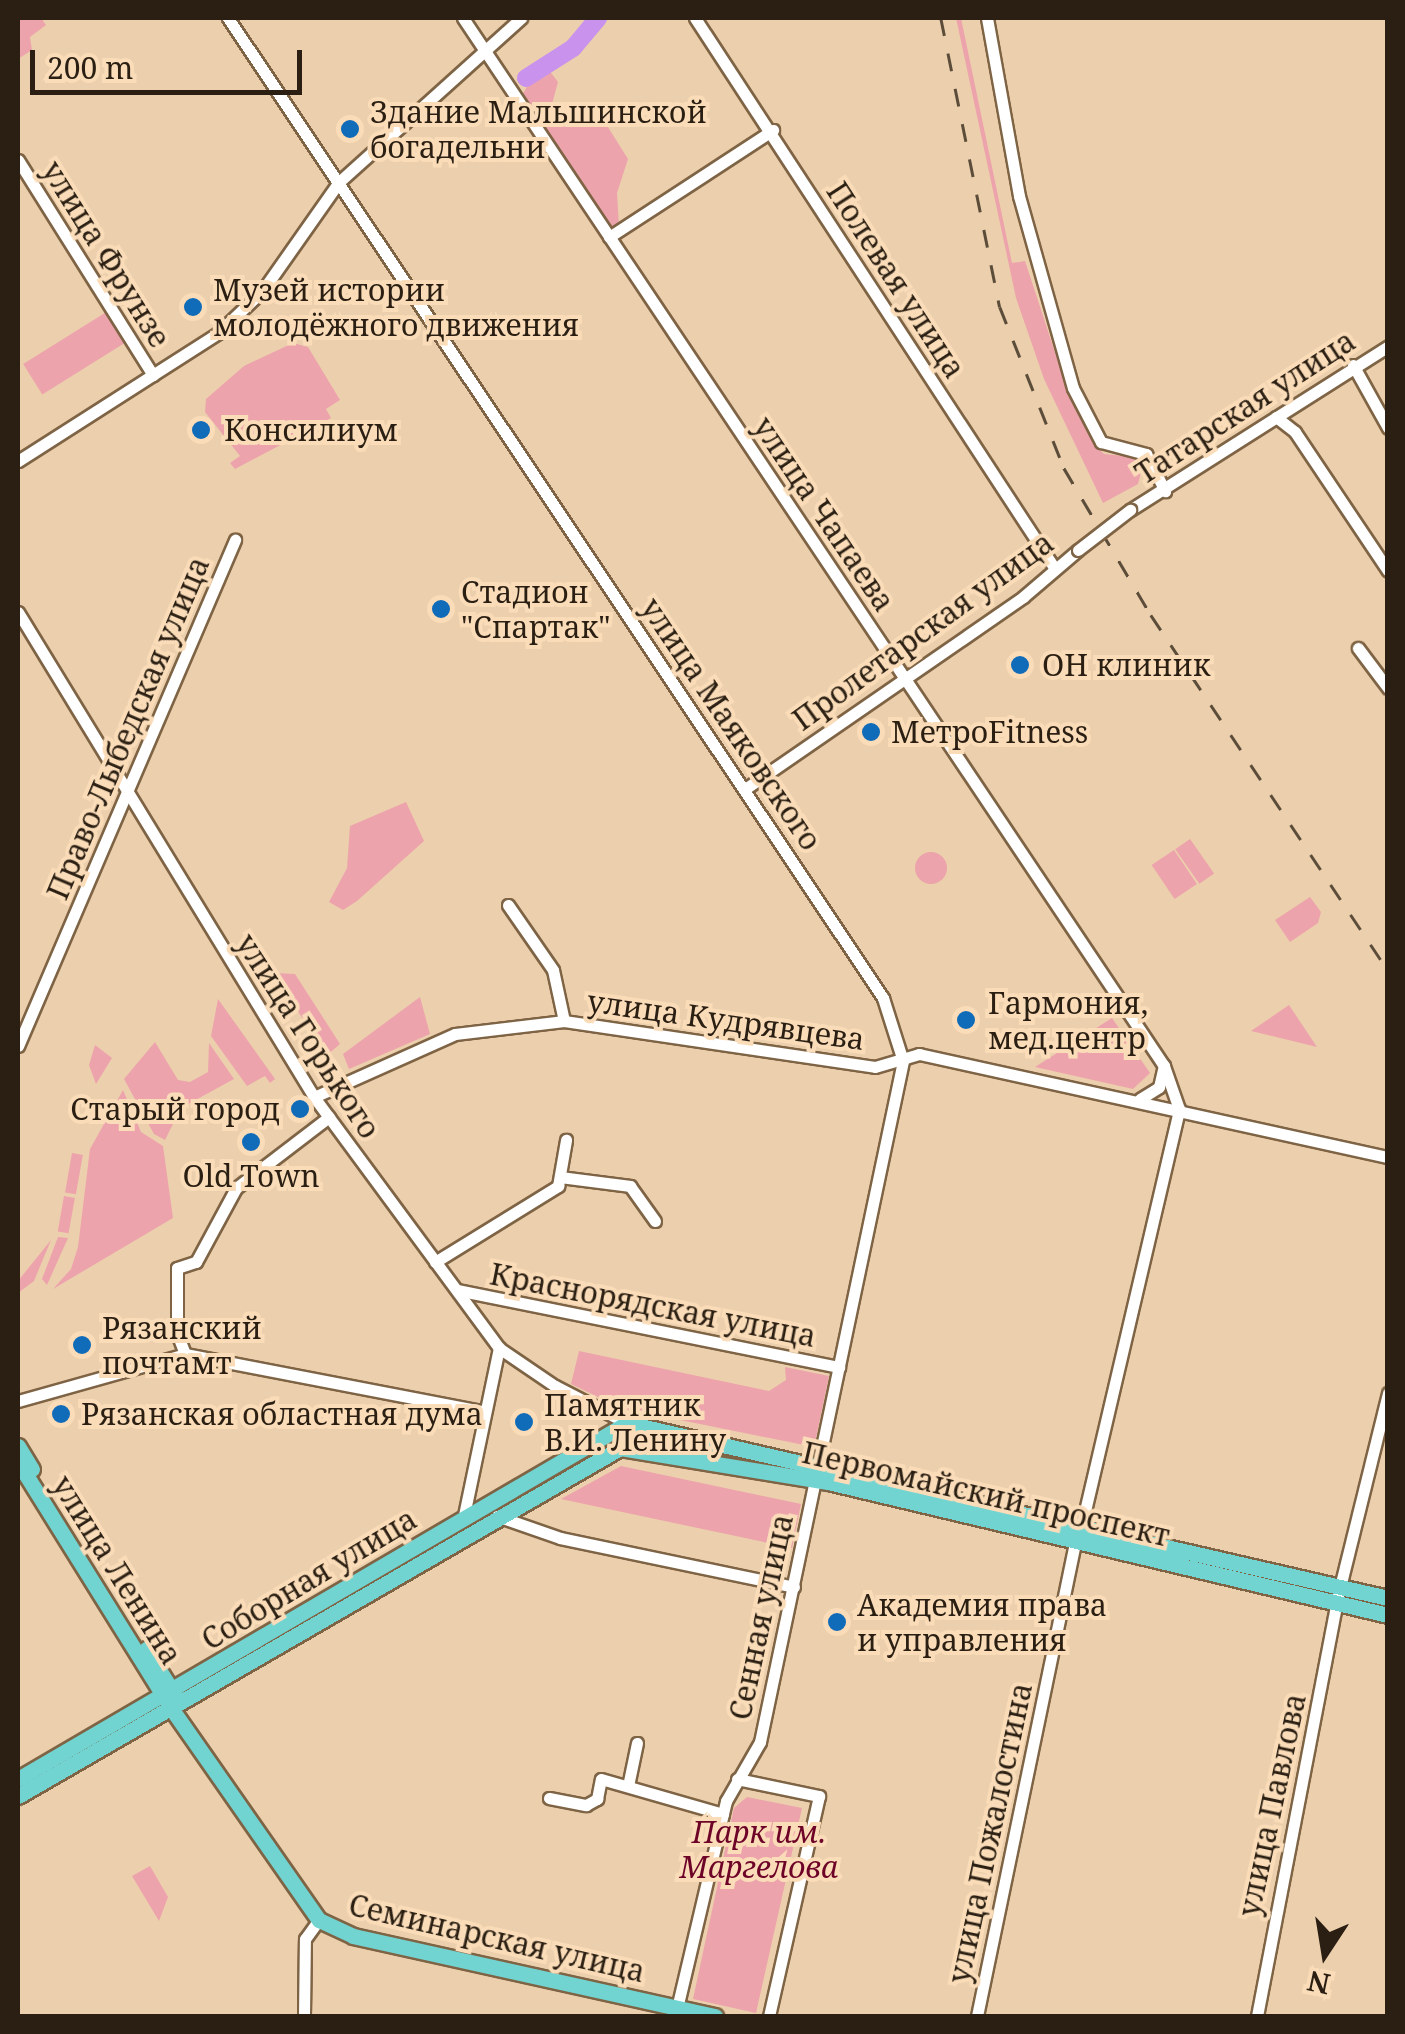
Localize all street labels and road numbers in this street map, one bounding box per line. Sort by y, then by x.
street label: улица Фрунзе [34,154,178,354]
street label: Полевая улица [819,175,973,385]
street label: Татарская улица [1128,322,1362,492]
street label: улица Чапаева [746,410,902,618]
street label: Пролетарская улица [786,524,1060,738]
street label: Право-Лыбедская улица [39,551,217,905]
street label: улица Маяковского [633,591,829,857]
street label: улица Горького [228,927,388,1145]
street label: улица Кудрявцева [585,983,867,1057]
street label: Краснорядская улица [487,1256,819,1354]
street label: Первомайский проспект [799,1434,1173,1554]
street label: улица Ленина [45,1469,189,1671]
street label: Соборная улица [195,1501,423,1657]
street label: Сенная улица [722,1511,800,1723]
street label: улица Пожалостина [941,1679,1039,1987]
street label: улица Павлова [1231,1690,1313,1920]
street label: Семинарская улица [345,1886,649,1990]

